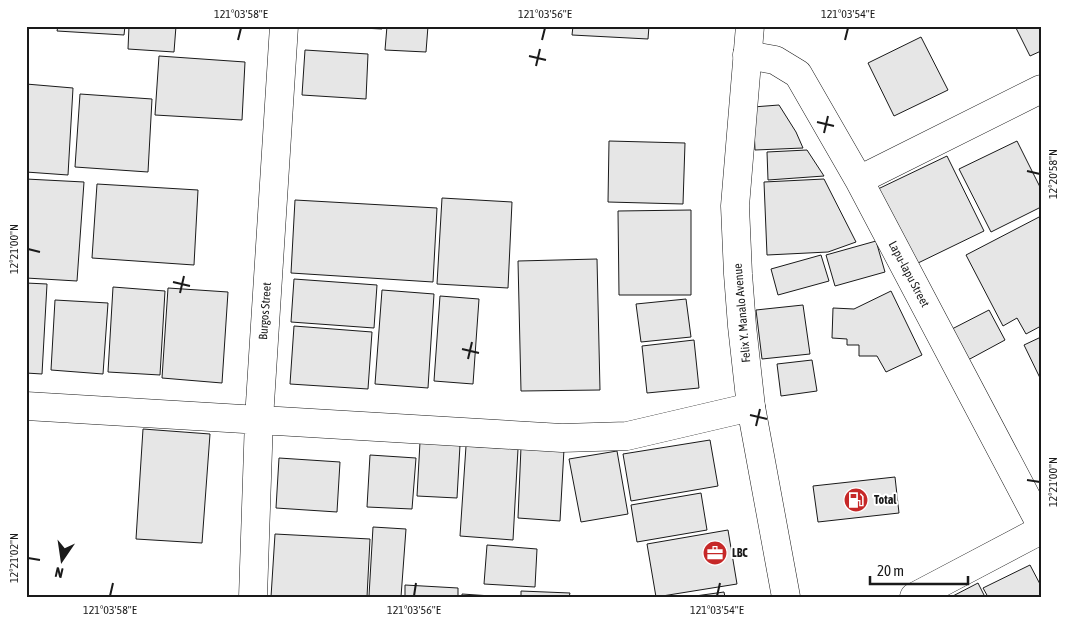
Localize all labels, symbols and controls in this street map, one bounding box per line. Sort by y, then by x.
text: 121°03'58"E [214,7,268,21]
text: 121°03'56"E [518,7,572,21]
text: 121°03'54"E [821,7,875,21]
text: 12°20'58"N [1046,149,1060,199]
text: 12°21'00"N [7,224,21,274]
street label: Lapu-lapu Street [886,239,933,310]
street label: Felix Y. Manalo Avenue [731,263,753,363]
street label: Burgos Street [256,281,274,340]
text: 12°21'00"N [1046,457,1060,507]
fuel station icon: Total [843,487,869,513]
place label: Total [874,493,897,507]
text: 12°21'02"N [7,533,21,583]
north arrow [38,536,88,586]
office icon: LBC [702,540,728,566]
place label: LBC [732,546,748,560]
scale bar [870,553,967,585]
text: 20 m [877,562,904,579]
text: N [53,564,65,581]
text: 121°03'58"E [83,603,137,617]
text: 121°03'56"E [387,603,441,617]
text: 121°03'54"E [690,603,744,617]

